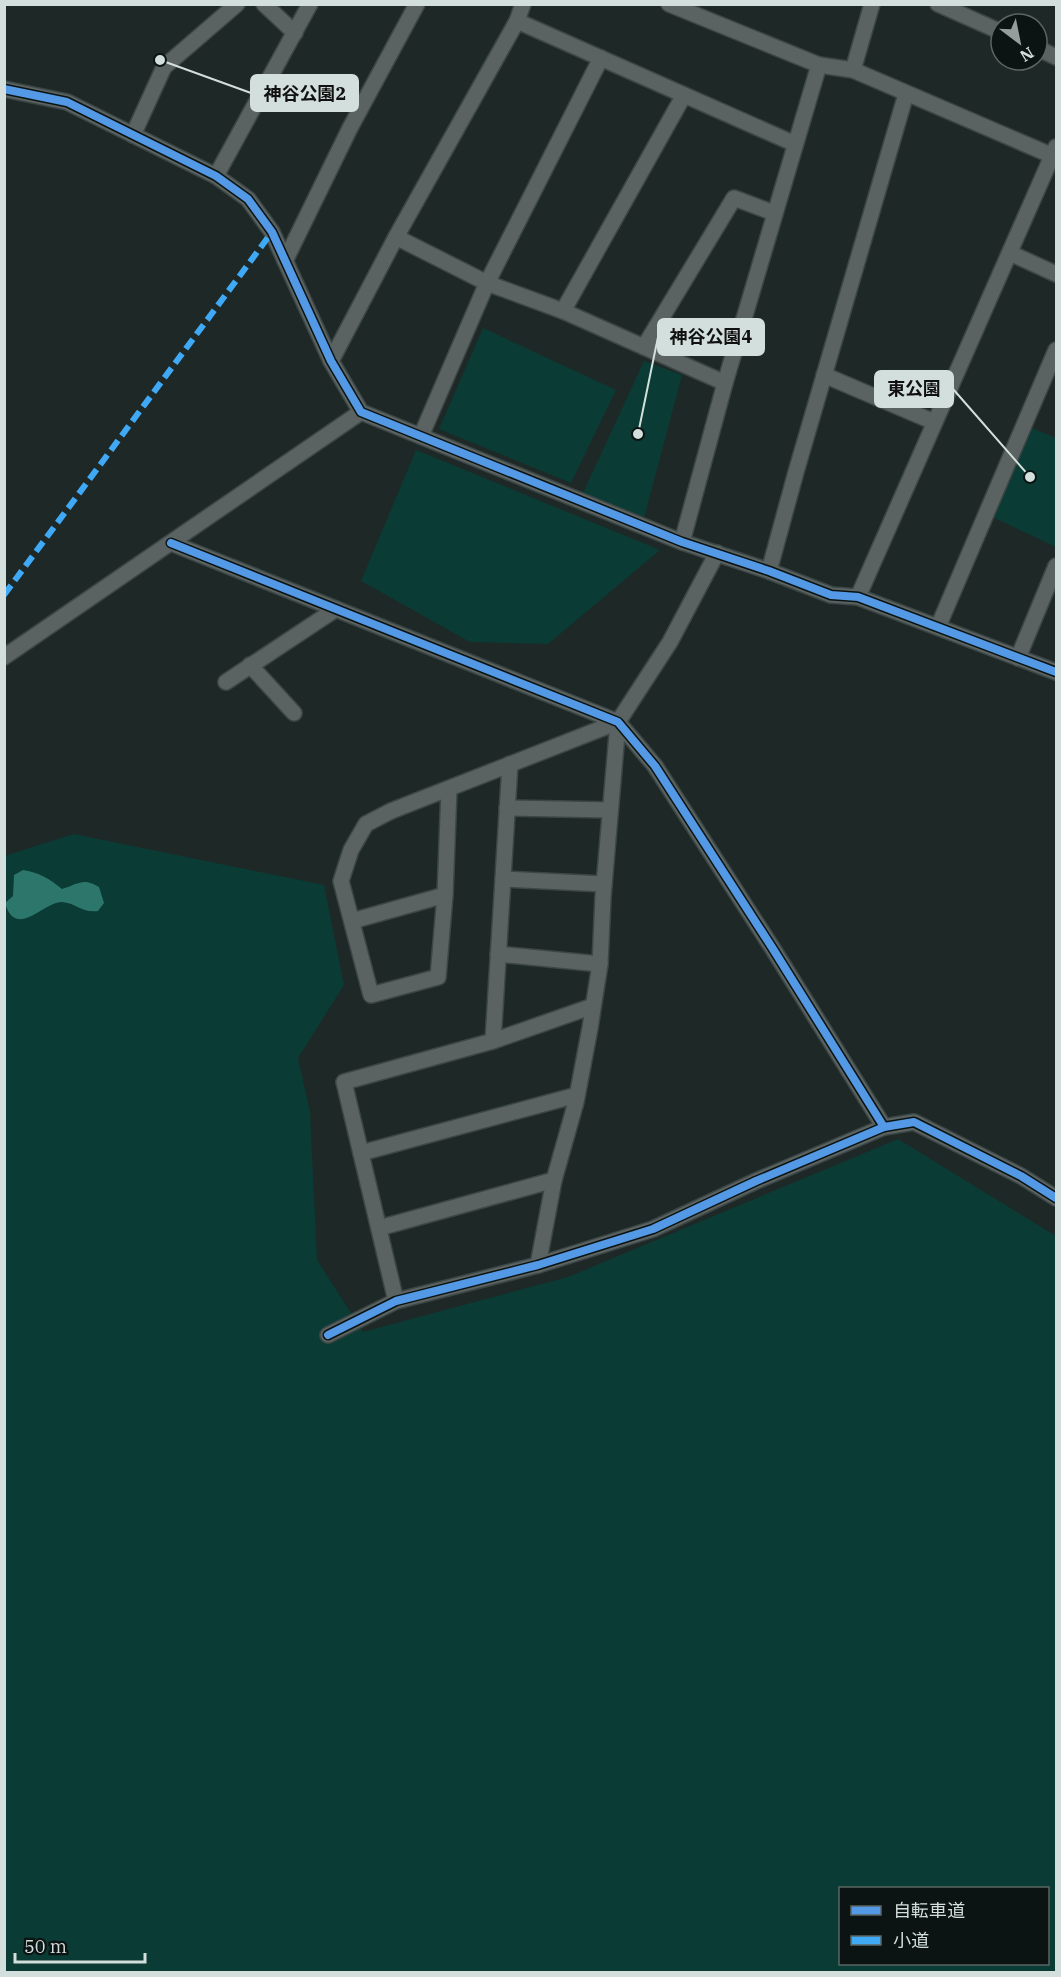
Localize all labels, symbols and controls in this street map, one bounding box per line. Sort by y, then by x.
north arrow [989,12,1049,72]
text: N [1016,43,1038,67]
callout: 神谷公園2 [251,75,358,111]
text: 神谷公園2 [264,82,346,105]
callout: 神谷公園4 [658,319,764,355]
text: 神谷公園4 [670,325,753,348]
callout: 東公園 [875,371,953,407]
text: 東公園 [887,377,941,400]
legend [839,1887,1049,1965]
text: 自転車道 [893,1899,965,1922]
scale bar [15,1926,146,1964]
text: 小道 [893,1929,929,1952]
text: 50 m [24,1935,67,1958]

